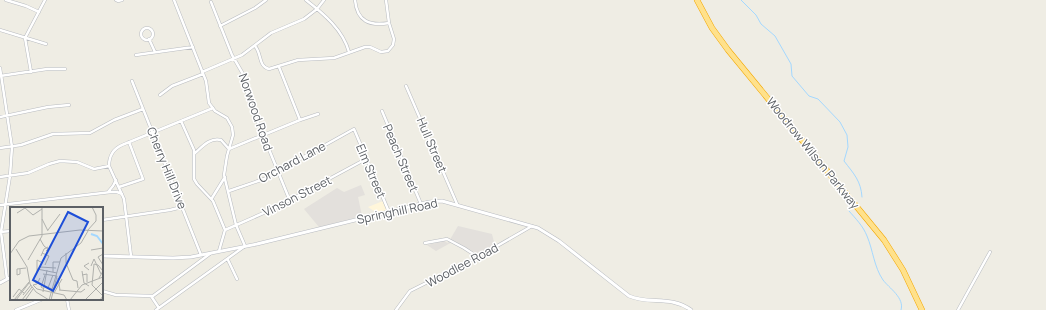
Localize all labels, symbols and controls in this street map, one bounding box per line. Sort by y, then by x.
street label: Norwood Road [235,71,277,153]
street label: Woodrow Wilson Parkway [763,93,864,213]
street label: Hull Street [413,115,451,175]
street label: Peach Street [379,121,423,195]
street label: Cherry Hill Drive [143,124,191,212]
street label: Orchard Lane [255,137,329,187]
street label: Elm Street [352,141,390,201]
street label: Vinson Street [260,171,334,221]
street label: Springhill Road [355,194,439,228]
inset map [10,207,103,300]
street label: Woodlee Road [423,239,501,291]

